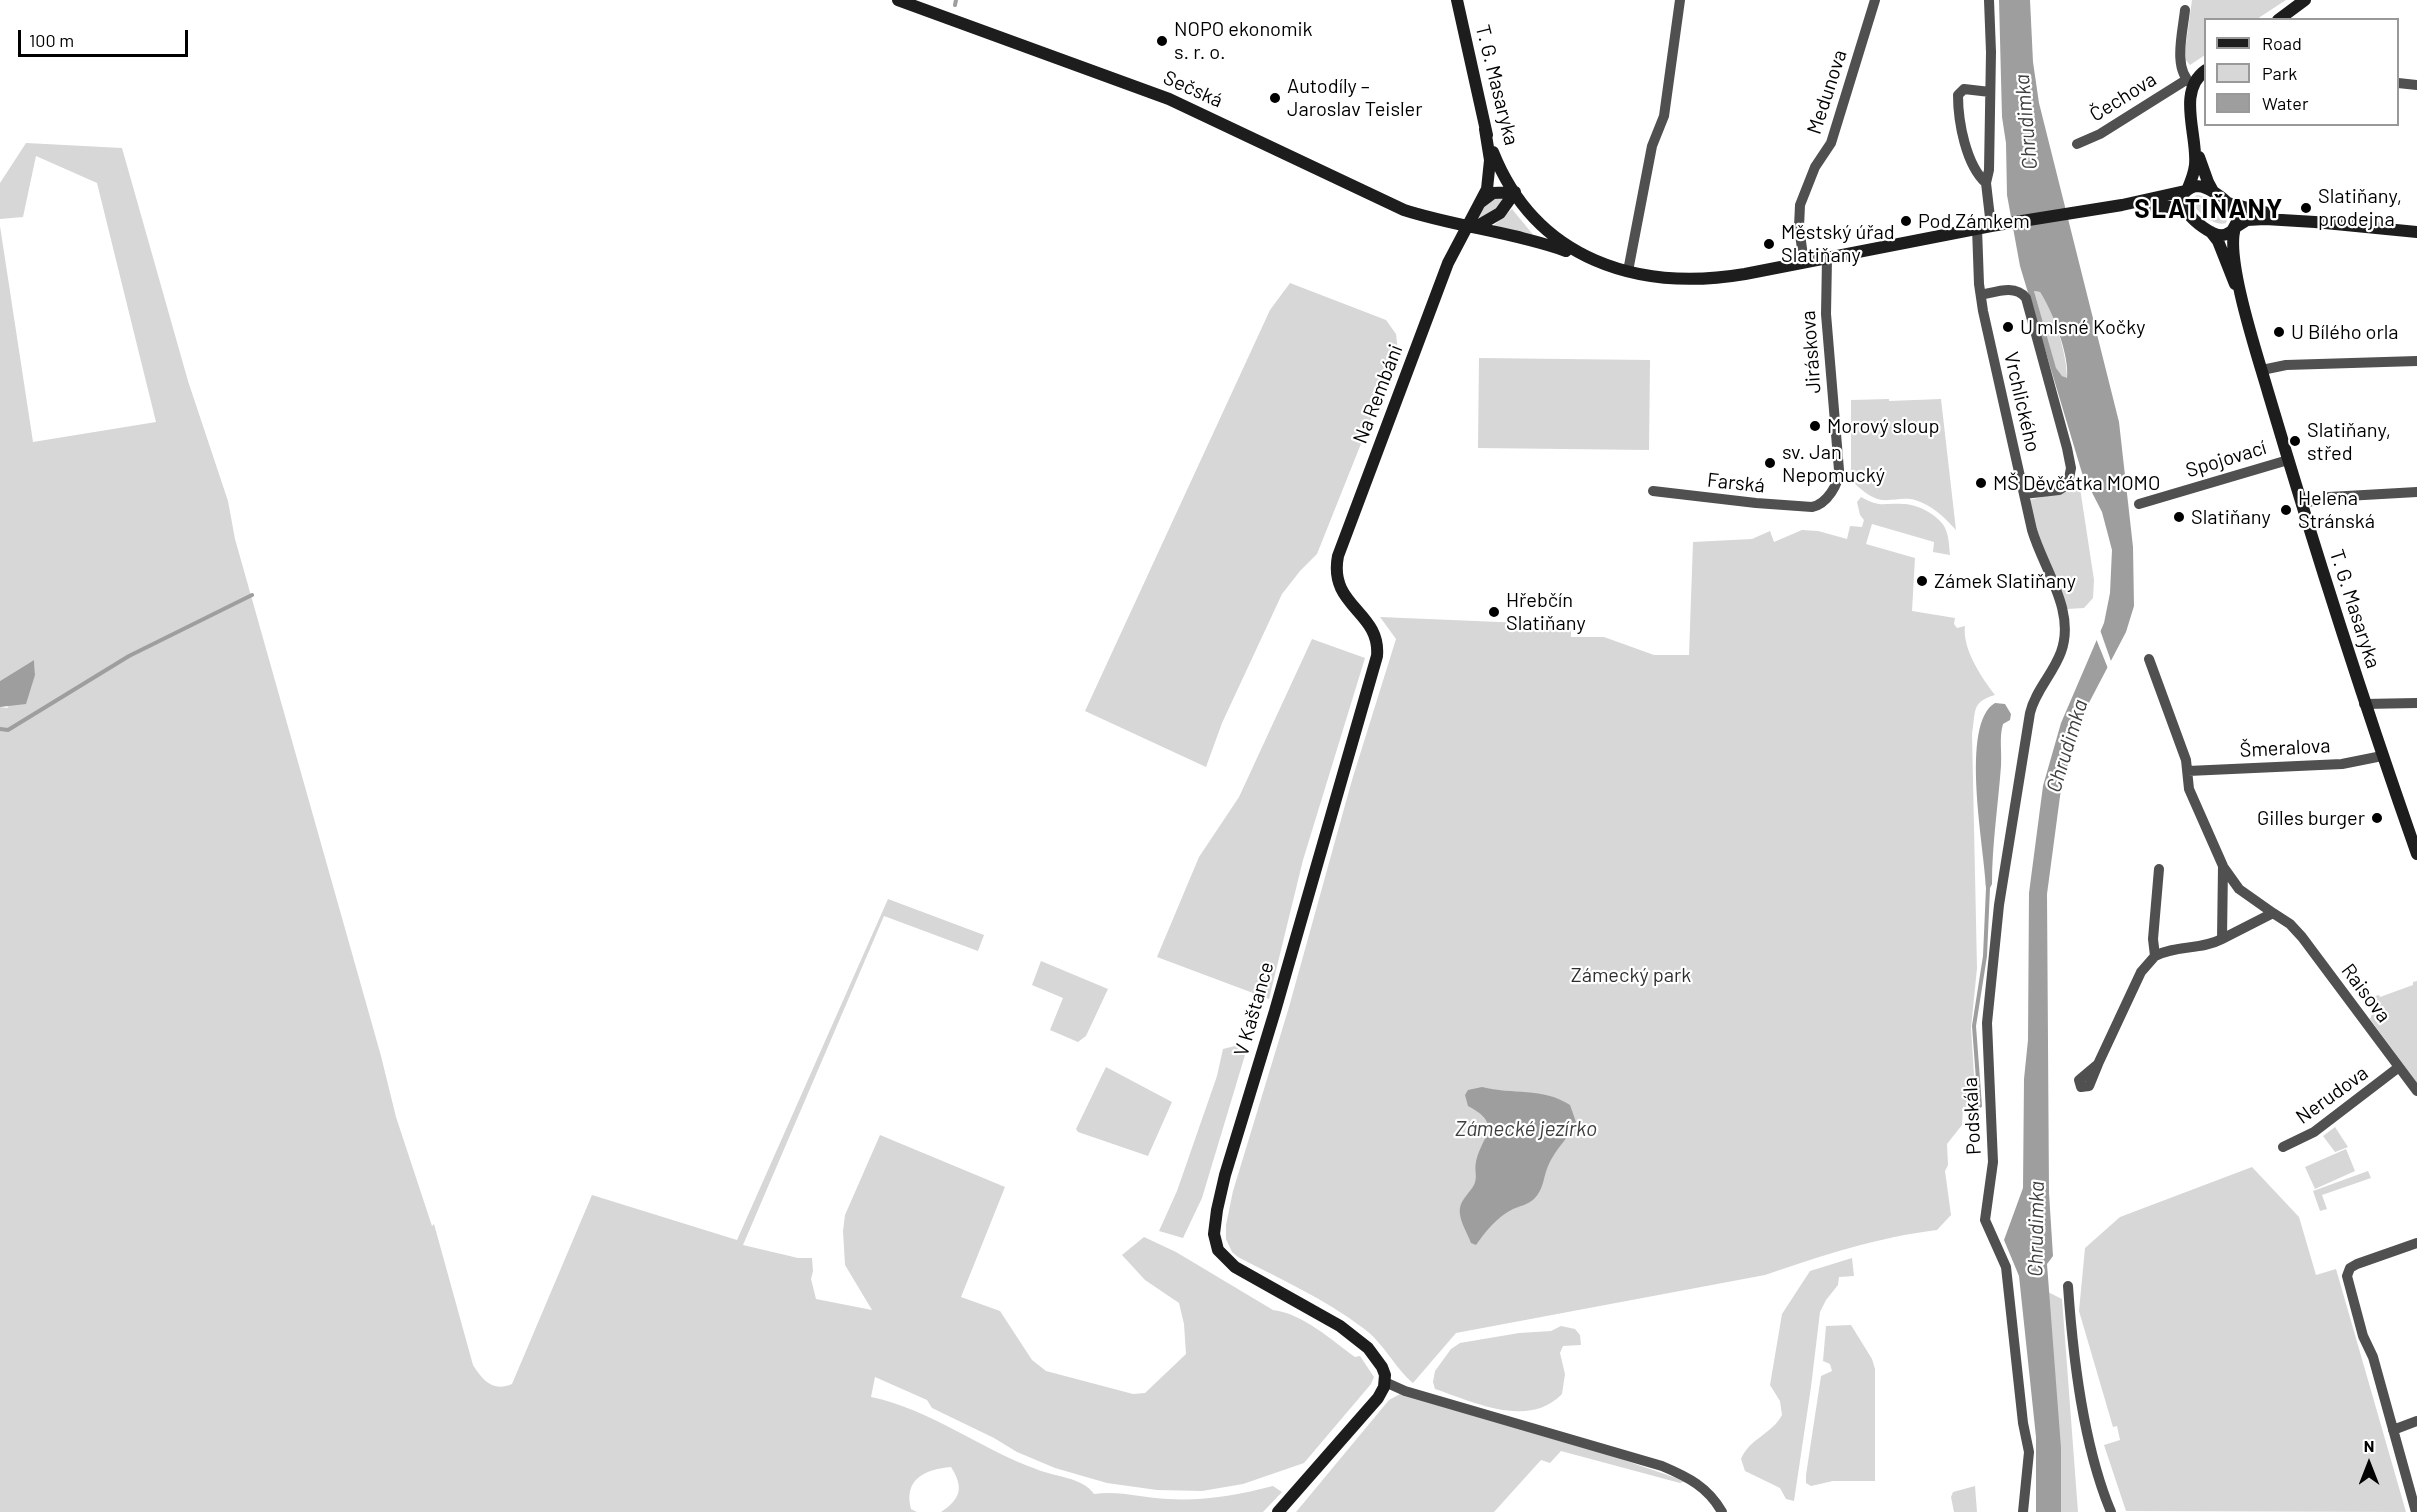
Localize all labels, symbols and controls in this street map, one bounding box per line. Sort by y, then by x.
place label: NOPO ekonomik s. r. o. [1174,17,1313,64]
scale bar [21,18,190,56]
legend [2204,18,2399,126]
street label: T. G. Masaryka [1470,22,1524,148]
text: 100 m [29,29,74,51]
text: Road [2262,32,2302,54]
marker: NOPO ekonomik s. r. o. [1155,34,1169,48]
street label: Medunova [1802,47,1852,137]
text: Park [2262,62,2297,84]
street label: Sečská [1160,65,1226,113]
street label: Čechova [2085,67,2161,127]
water label: Chrudimka [2009,73,2043,171]
place label: Autodíly – Jaroslav Teisler [1287,74,1423,121]
marker: Autodíly – Jaroslav Teisler [1268,91,1282,105]
text: Water [2262,92,2309,114]
place label: Slatiňany, prodejna [2318,184,2402,231]
district label: SLATIŇANY [2134,193,2284,225]
marker: Slatiňany, prodejna [2299,201,2313,215]
place label: Pod Zámkem [1918,209,2030,233]
marker: Pod Zámkem [1899,214,1913,228]
place label: Městský úřad Slatiňany [1781,220,1895,267]
marker: Městský úřad Slatiňany [1762,237,1776,251]
street label: Jiráskova [1796,310,1826,394]
place label: U mlsné Kočky [2020,315,2145,339]
marker: U mlsné Kočky [2001,320,2015,334]
place label: U Bílého orla [2291,320,2399,344]
marker: U Bílého orla [2272,325,2286,339]
street label: Na Rembáni [1348,341,1408,447]
street label: Vrchlického [1999,350,2045,454]
place label: Morový sloup [1827,414,1939,438]
place label: Slatiňany, střed [2307,418,2391,465]
marker: Morový sloup [1808,419,1822,433]
marker: Slatiňany, střed [2288,434,2302,448]
street label: Spojovací [2183,435,2269,483]
place label: sv. Jan Nepomucký [1782,440,1885,487]
marker: sv. Jan Nepomucký [1763,456,1777,470]
street label: Farská [1706,468,1766,498]
place label: MŠ Děvčátka MOMO [1993,471,2160,495]
marker: MŠ Děvčátka MOMO [1974,476,1988,490]
place label: Helena Stránská [2298,486,2375,533]
marker: Helena Stránská [2279,503,2293,517]
place label: Slatiňany [2191,505,2271,529]
marker: Slatiňany [2172,510,2186,524]
street label: T. G. Masaryka [2325,547,2385,671]
place label: Zámek Slatiňany [1934,569,2076,593]
marker: Zámek Slatiňany [1915,574,1929,588]
place label: Hřebčín Slatiňany [1506,588,1586,635]
marker: Hřebčín Slatiňany [1487,605,1501,619]
water label: Chrudimka [2041,696,2093,796]
street label: Šmeralova [2239,734,2331,762]
place label: Gilles burger [2257,806,2365,830]
marker: Gilles burger [2370,811,2384,825]
street label: V Kaštance [1229,959,1279,1059]
street label: Raisova [2336,959,2396,1027]
park label: Zámecký park [1571,963,1691,987]
street label: Nerudova [2291,1061,2373,1129]
street label: Podskála [1958,1077,1986,1155]
water label: Zámecké jezírko [1455,1116,1597,1142]
water label: Chrudimka [2023,1181,2049,1277]
north arrow [2339,1434,2399,1494]
text: N [2364,1436,2374,1455]

